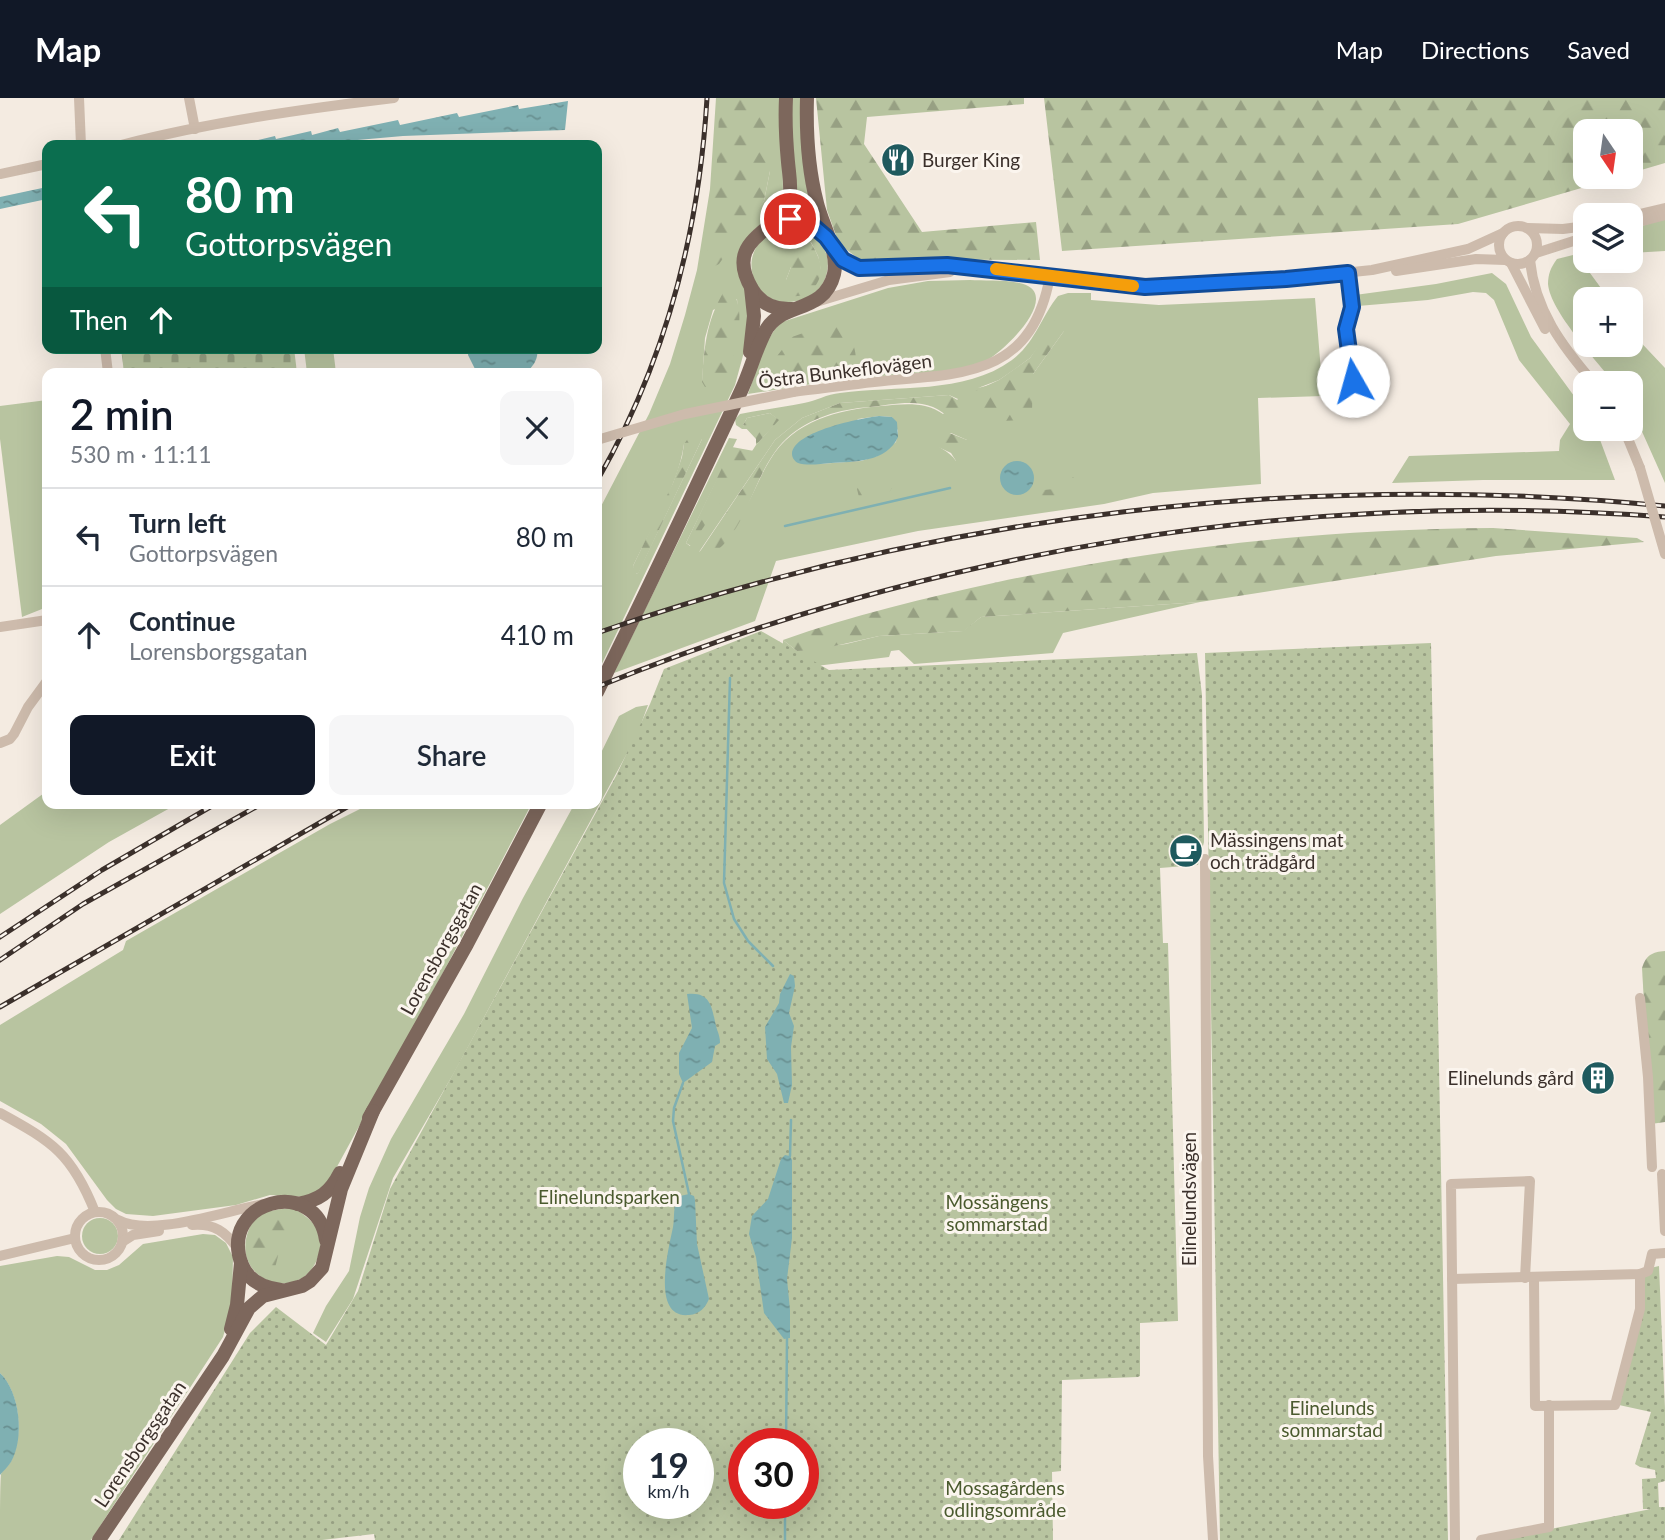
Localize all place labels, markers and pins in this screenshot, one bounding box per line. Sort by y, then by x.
restaurant icon: Burger King [879,141,917,179]
place label: Burger King [922,148,1020,171]
pin [760,189,820,249]
place label: Mässingens mat och trädgård [1210,828,1344,873]
cafe icon: Mässingens mat och trädgård [1167,832,1205,870]
building icon: Elinelunds gård [1579,1059,1617,1097]
place label: Elinelunds gård [1448,1066,1574,1089]

